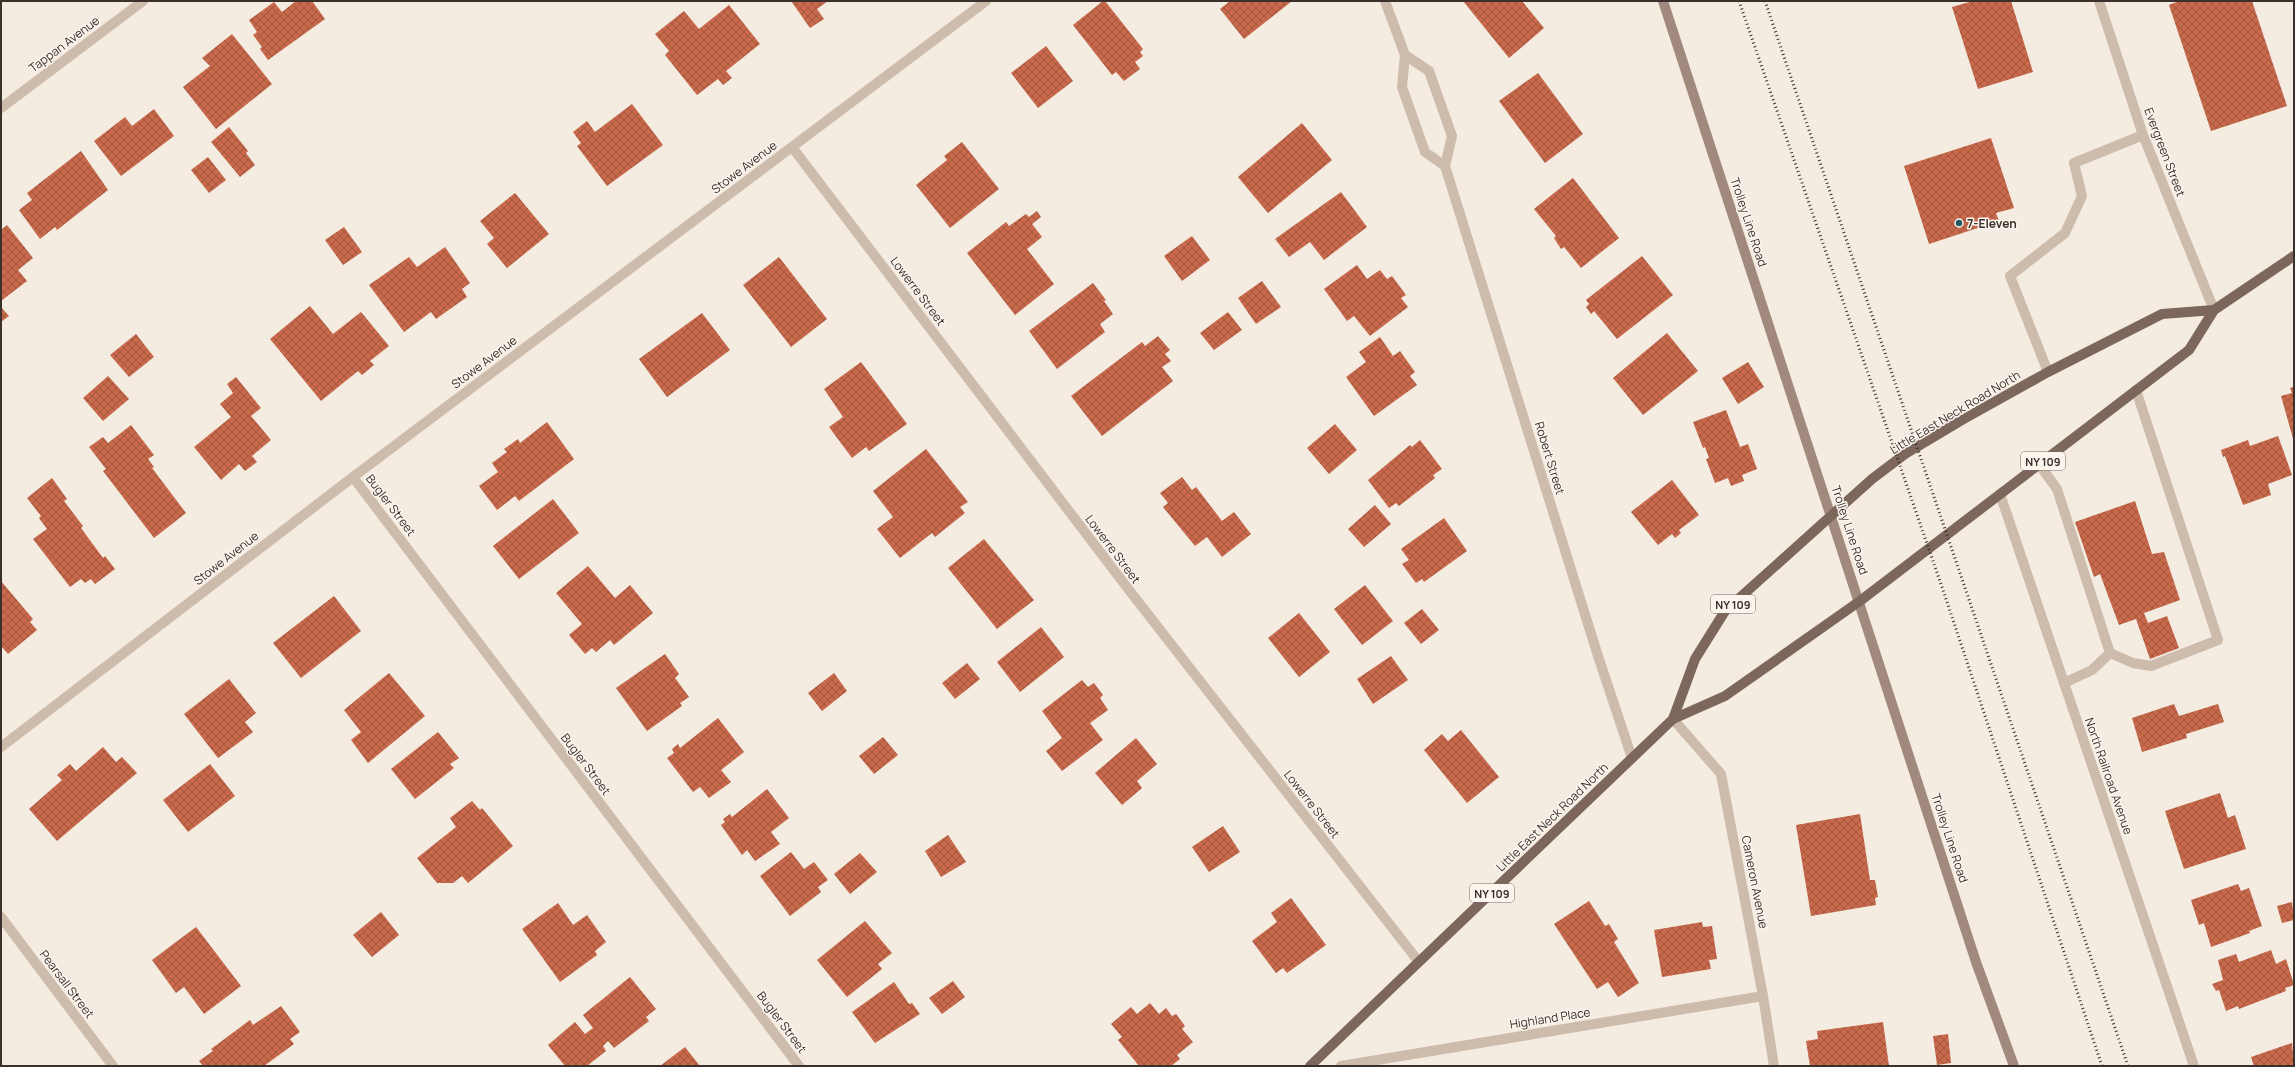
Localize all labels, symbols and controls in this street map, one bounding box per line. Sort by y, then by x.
street label: Tappan Avenue [25,12,103,76]
street label: Evergreen Street [2140,105,2190,199]
street label: Stowe Avenue [708,137,780,197]
street label: Trolley Line Road [1727,175,1771,269]
place label: 7-Eleven [1967,215,2017,232]
marker: 7-Eleven [1954,218,1964,228]
street label: Lowerre Street [886,253,950,329]
street label: Stowe Avenue [448,332,520,392]
street label: Little East Neck Road North [1886,366,2024,458]
street label: Robert Street [1531,419,1569,497]
road number: NY 109 [2021,452,2065,470]
street label: Bugler Street [362,471,420,540]
street label: Trolley Line Road [1828,483,1872,577]
street label: Lowerre Street [1081,511,1145,587]
street label: Stowe Avenue [190,527,262,589]
road number: NY 109 [1711,595,1755,613]
street label: North Railroad Avenue [2081,715,2137,837]
street label: Bugler Street [557,730,615,799]
street label: Little East Neck Road North [1492,759,1612,875]
street label: Lowerre Street [1280,766,1344,842]
street label: Trolley Line Road [1928,791,1972,885]
street label: Cameron Avenue [1738,834,1772,930]
road number: NY 109 [1470,884,1514,902]
street label: Pearsall Street [36,947,98,1022]
street label: Bugler Street [753,988,811,1057]
street label: Highland Place [1508,1003,1592,1033]

